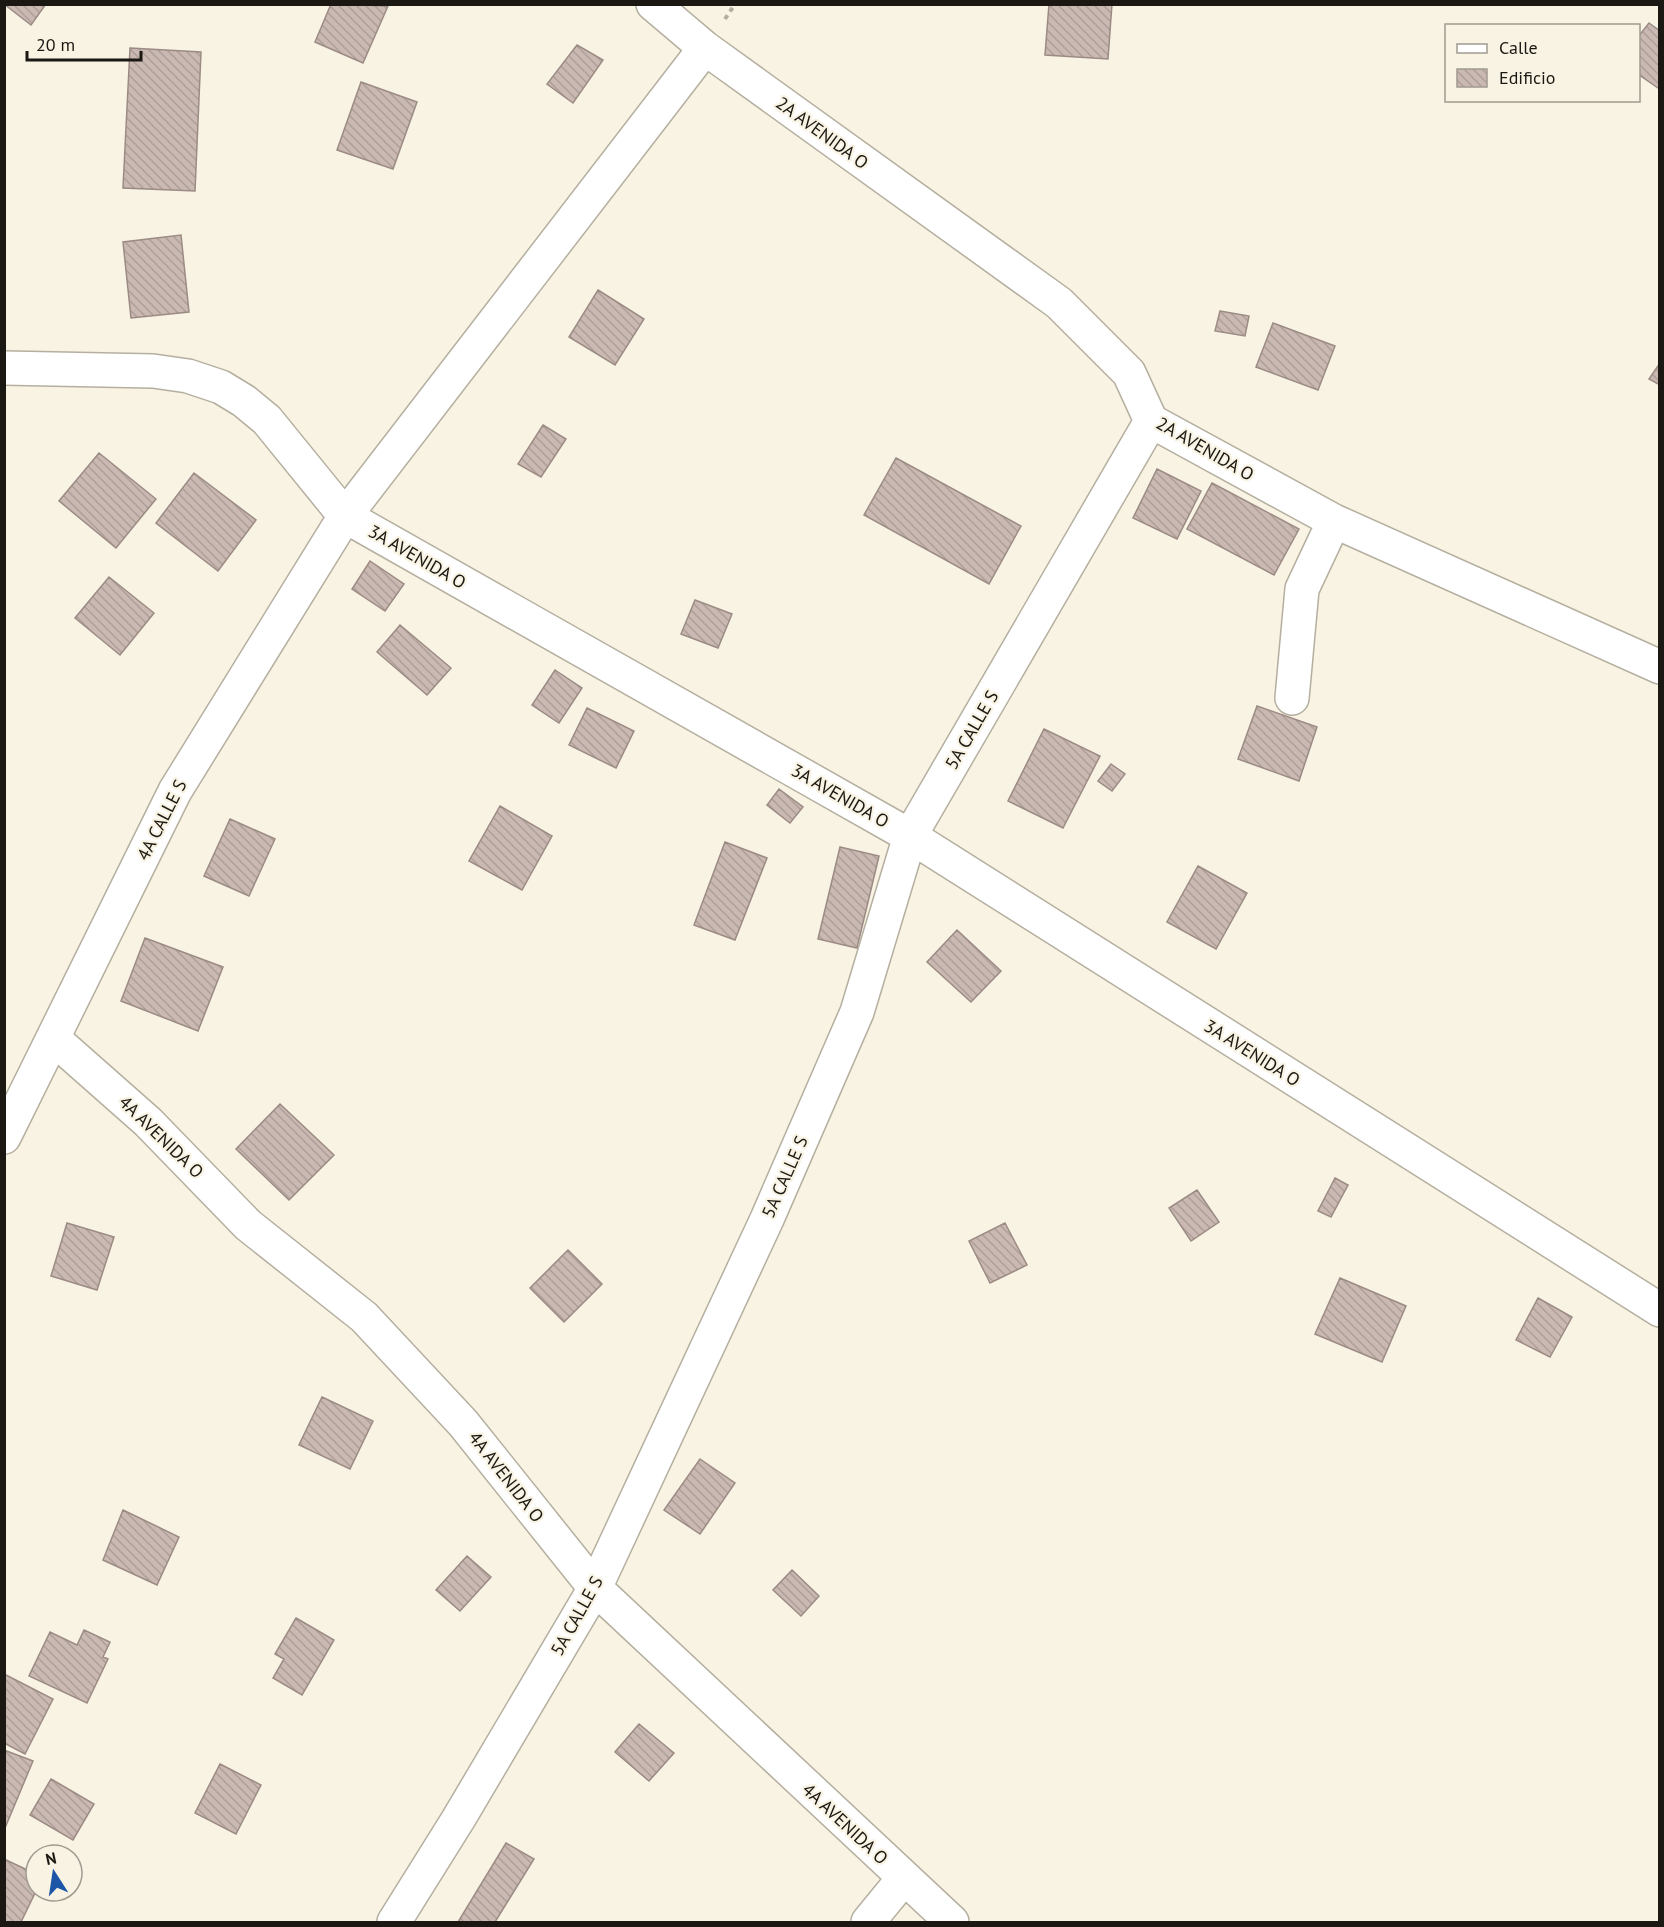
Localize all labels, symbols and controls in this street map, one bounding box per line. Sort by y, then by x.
scale bar [27,24,141,62]
legend [1445,24,1640,102]
text: 20 m [36,33,75,56]
text: Calle [1499,36,1538,59]
text: Edificio [1499,66,1555,89]
street label: 2A AVENIDA O [771,91,873,174]
street label: 2A AVENIDA O [1152,411,1258,486]
street label: 3A AVENIDA O [364,519,470,594]
street label: 5A CALLE S [940,686,1003,773]
street label: 3A AVENIDA O [787,758,893,833]
street label: 4A CALLE S [131,776,192,864]
street label: 3A AVENIDA O [1200,1014,1305,1091]
street label: 4A AVENIDA O [114,1091,209,1183]
street label: 5A CALLE S [756,1132,813,1221]
street label: 4A AVENIDA O [464,1427,549,1527]
street label: 5A CALLE S [545,1572,608,1660]
street label: 4A AVENIDA O [798,1778,893,1869]
north arrow [24,1843,84,1903]
text: N [44,1847,58,1869]

